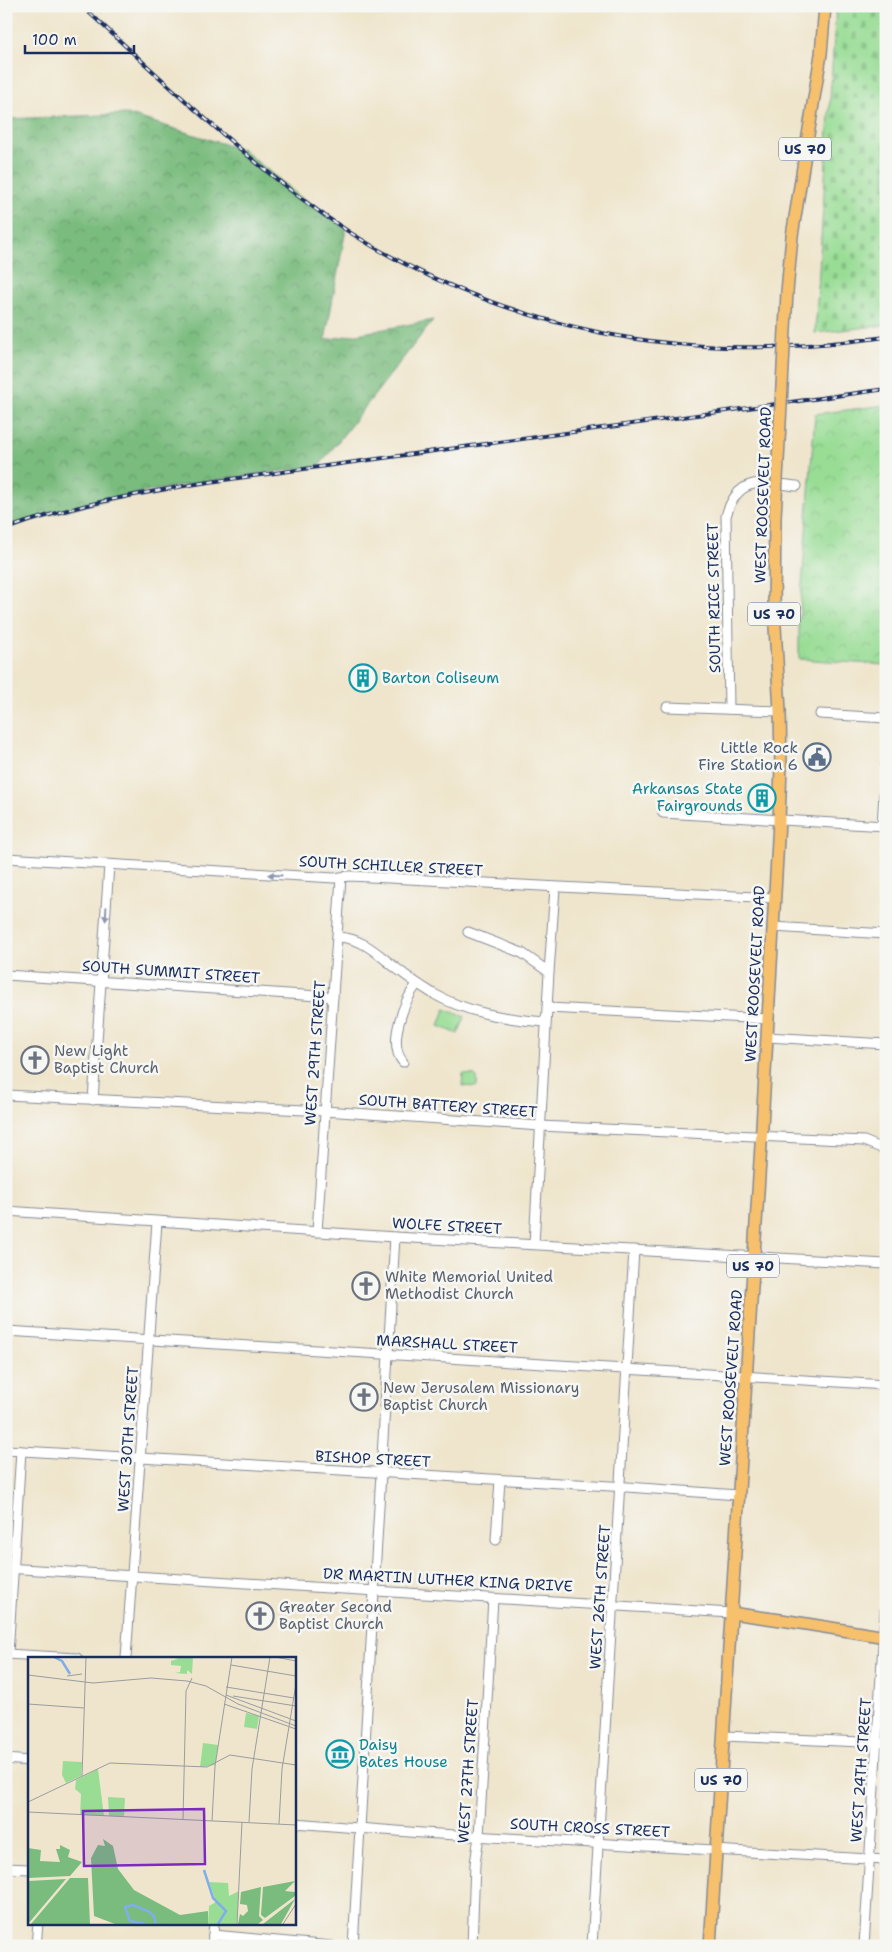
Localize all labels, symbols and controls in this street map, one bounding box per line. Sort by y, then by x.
scale bar [25,22,134,54]
text: 100 m [32,30,77,50]
road number: US 70 [779,138,831,160]
street label: WEST ROOSEVELT ROAD [750,406,776,584]
street label: SOUTH RICE STREET [703,523,725,673]
road number: US 70 [748,602,800,626]
building icon: Barton Coliseum [348,663,378,693]
place label: Barton Coliseum [382,668,499,688]
place label: Little Rock Fire Station 6 [698,738,798,775]
public building icon: Little Rock Fire Station 6 [802,742,832,772]
place label: Arkansas State Fairgrounds [632,779,743,816]
building icon: Arkansas State Fairgrounds [747,783,777,813]
street label: SOUTH SCHILLER STREET [298,851,484,881]
one-way arrow [267,870,283,878]
street label: WEST ROOSEVELT ROAD [740,885,770,1063]
one-way arrow [102,906,110,922]
street label: SOUTH SUMMIT STREET [81,956,261,988]
street label: WEST 29TH STREET [300,980,330,1126]
place label: New Light Baptist Church [54,1041,159,1078]
church icon: New Light Baptist Church [20,1045,50,1075]
street label: SOUTH BATTERY STREET [358,1090,538,1122]
street label: WOLFE STREET [391,1213,503,1239]
road number: US 70 [727,1254,779,1278]
place label: White Memorial United Methodist Church [385,1267,553,1304]
church icon: White Memorial United Methodist Church [351,1271,381,1301]
street label: WEST ROOSEVELT ROAD [715,1289,747,1467]
street label: MARSHALL STREET [376,1330,518,1358]
street label: WEST 30TH STREET [113,1365,143,1513]
place label: New Jerusalem Missionary Baptist Church [383,1378,579,1415]
church icon: New Jerusalem Missionary Baptist Church [349,1382,379,1412]
street label: BISHOP STREET [315,1446,431,1472]
street label: WEST 26TH STREET [585,1524,615,1670]
street label: DR MARTIN LUTHER KING DRIVE [322,1563,574,1597]
place label: Greater Second Baptist Church [279,1597,393,1634]
church icon: Greater Second Baptist Church [245,1601,275,1631]
inset map [28,1657,295,1924]
street label: WEST 24TH STREET [846,1697,876,1843]
street label: WEST 27TH STREET [453,1698,483,1844]
place label: Daisy Bates House [359,1735,448,1772]
museum icon: Daisy Bates House [325,1739,355,1769]
road number: US 70 [695,1768,747,1792]
street label: SOUTH CROSS STREET [510,1814,670,1842]

